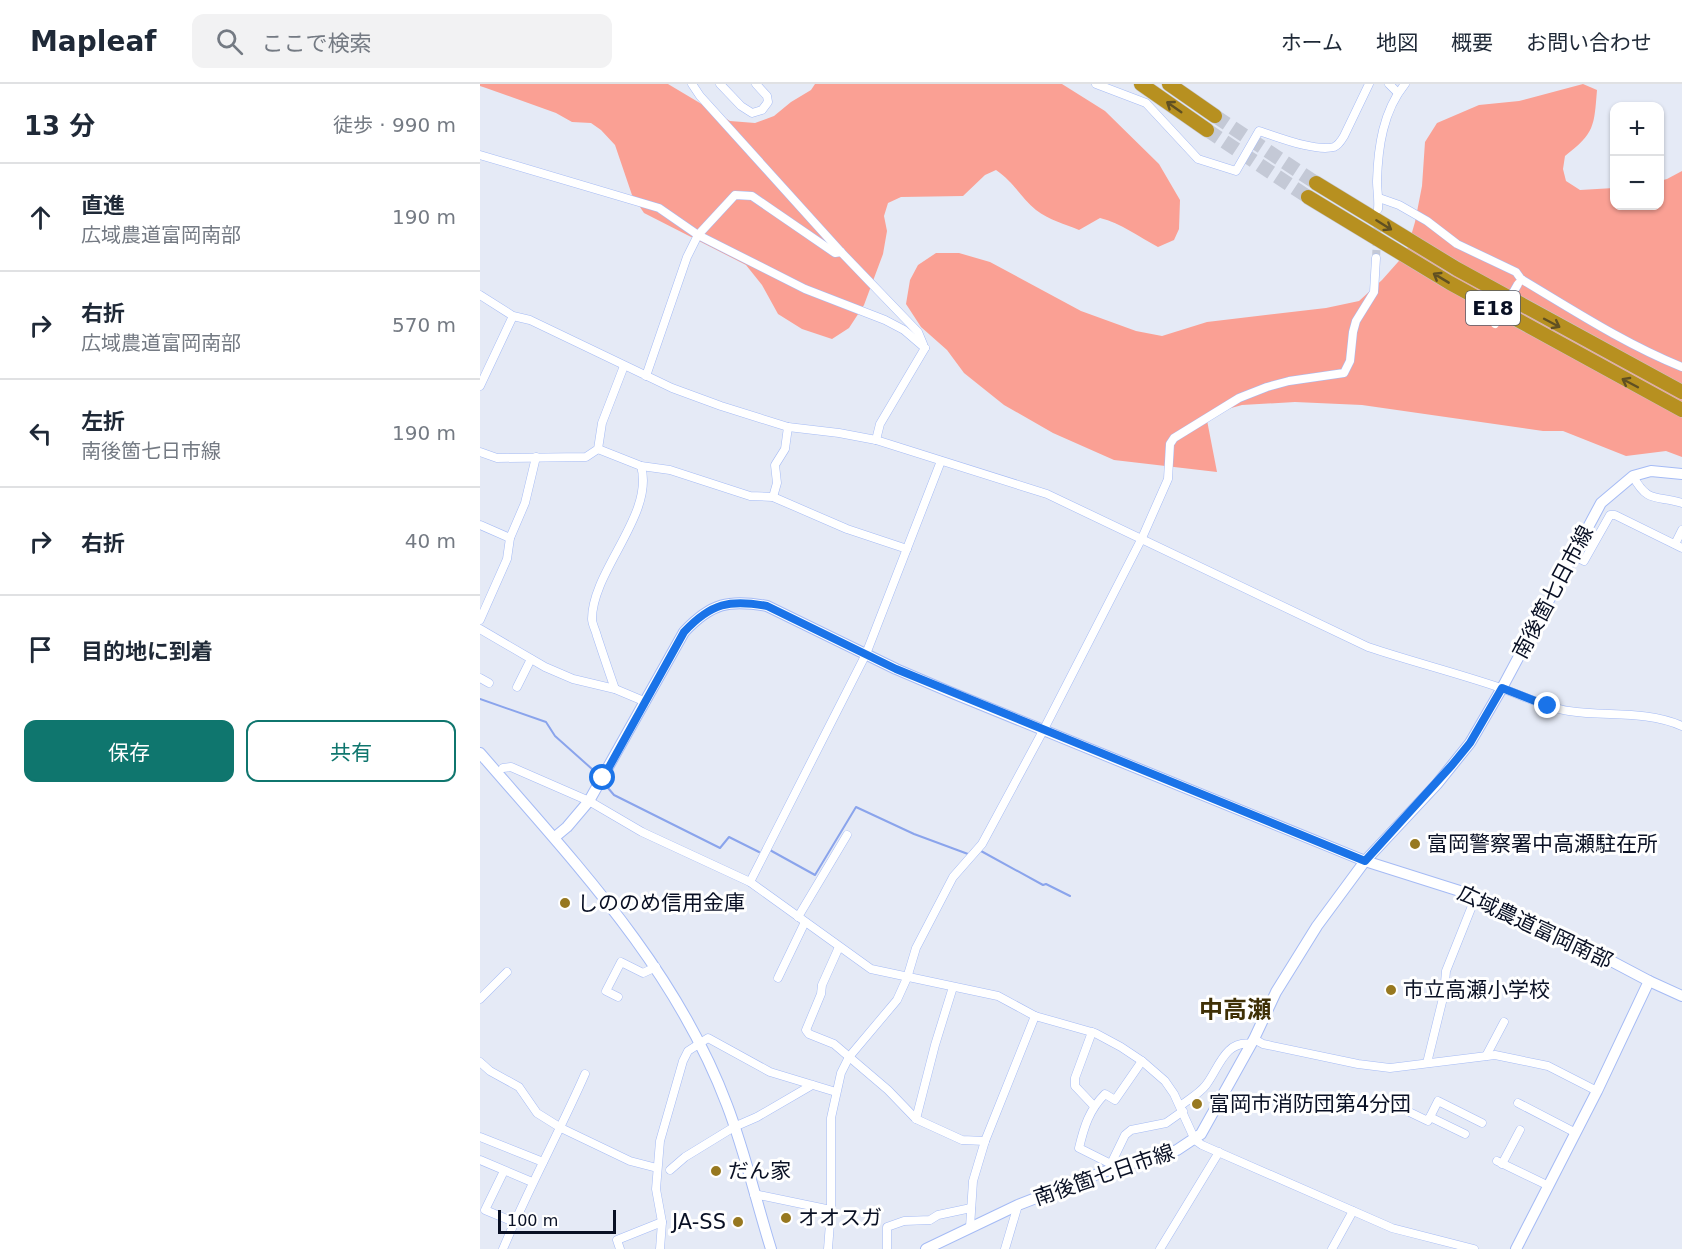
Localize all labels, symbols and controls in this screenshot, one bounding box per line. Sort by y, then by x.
search box [192,14,612,68]
text: Mapleaf [30,25,156,58]
icon: search [213,25,246,58]
text: ここで検索 [261,31,371,56]
text: ホーム [1281,31,1343,55]
text: 地図 [1376,31,1418,55]
text: 概要 [1451,31,1493,55]
text: お問い合わせ [1526,31,1652,55]
one-way arrow [1167,101,1183,113]
map controls [1610,102,1664,210]
button: + [1610,102,1664,156]
text: 13 分 [24,111,95,141]
text: 徒歩 · 990 m [333,113,456,137]
button: − [1610,156,1664,210]
text: 直進 [81,193,125,218]
icon: ahead [24,201,57,234]
text: 190 m [392,205,456,229]
one-way arrow [1375,220,1392,232]
text: 広域農道富岡南部 [81,223,241,247]
one-way arrow [1433,272,1450,284]
road number: E18 [1466,291,1520,325]
text: 右折 [81,301,125,326]
icon: right [24,309,57,342]
text: 570 m [392,313,456,337]
one-way arrow [1543,318,1561,329]
text: 広域農道富岡南部 [81,331,241,355]
one-way arrow [1622,377,1639,389]
text: 左折 [81,409,125,434]
icon: left [24,417,57,450]
text: 190 m [392,421,456,445]
text: 南後箇七日市線 [81,439,221,463]
street label: 南後箇七日市線 [1508,521,1598,663]
icon: right [24,525,57,558]
text: 40 m [405,529,456,553]
text: 右折 [81,531,125,556]
icon: arrive [24,633,57,666]
text: 目的地に到着 [81,639,213,664]
route end [1534,692,1560,718]
button: 保存 [24,720,234,782]
button: 共有 [246,720,456,782]
route start [589,764,615,790]
place label: 富岡警察署中高瀬駐在所 [1427,832,1658,856]
marker: 富岡警察署中高瀬駐在所 [1408,837,1422,851]
street label: 広域農道富岡南部 [1454,881,1616,973]
place label: しののめ信用金庫 [577,891,745,915]
marker: しののめ信用金庫 [558,896,572,910]
place label: 市立高瀬小学校 [1403,978,1550,1002]
marker: 市立高瀬小学校 [1384,983,1398,997]
district label: 中高瀬 [1199,996,1271,1024]
place label: 富岡市消防団第4分団 [1209,1092,1411,1116]
marker: 富岡市消防団第4分団 [1190,1097,1204,1111]
street label: 南後箇七日市線 [1031,1140,1177,1210]
place label: だん家 [728,1159,791,1183]
marker: だん家 [709,1164,723,1178]
place label: オオスガ [798,1206,882,1230]
scale bar [498,1207,616,1234]
place label: JA-SS [670,1210,726,1234]
text: 100 m [507,1211,558,1230]
marker: オオスガ [779,1211,793,1225]
marker: JA-SS [731,1215,745,1229]

